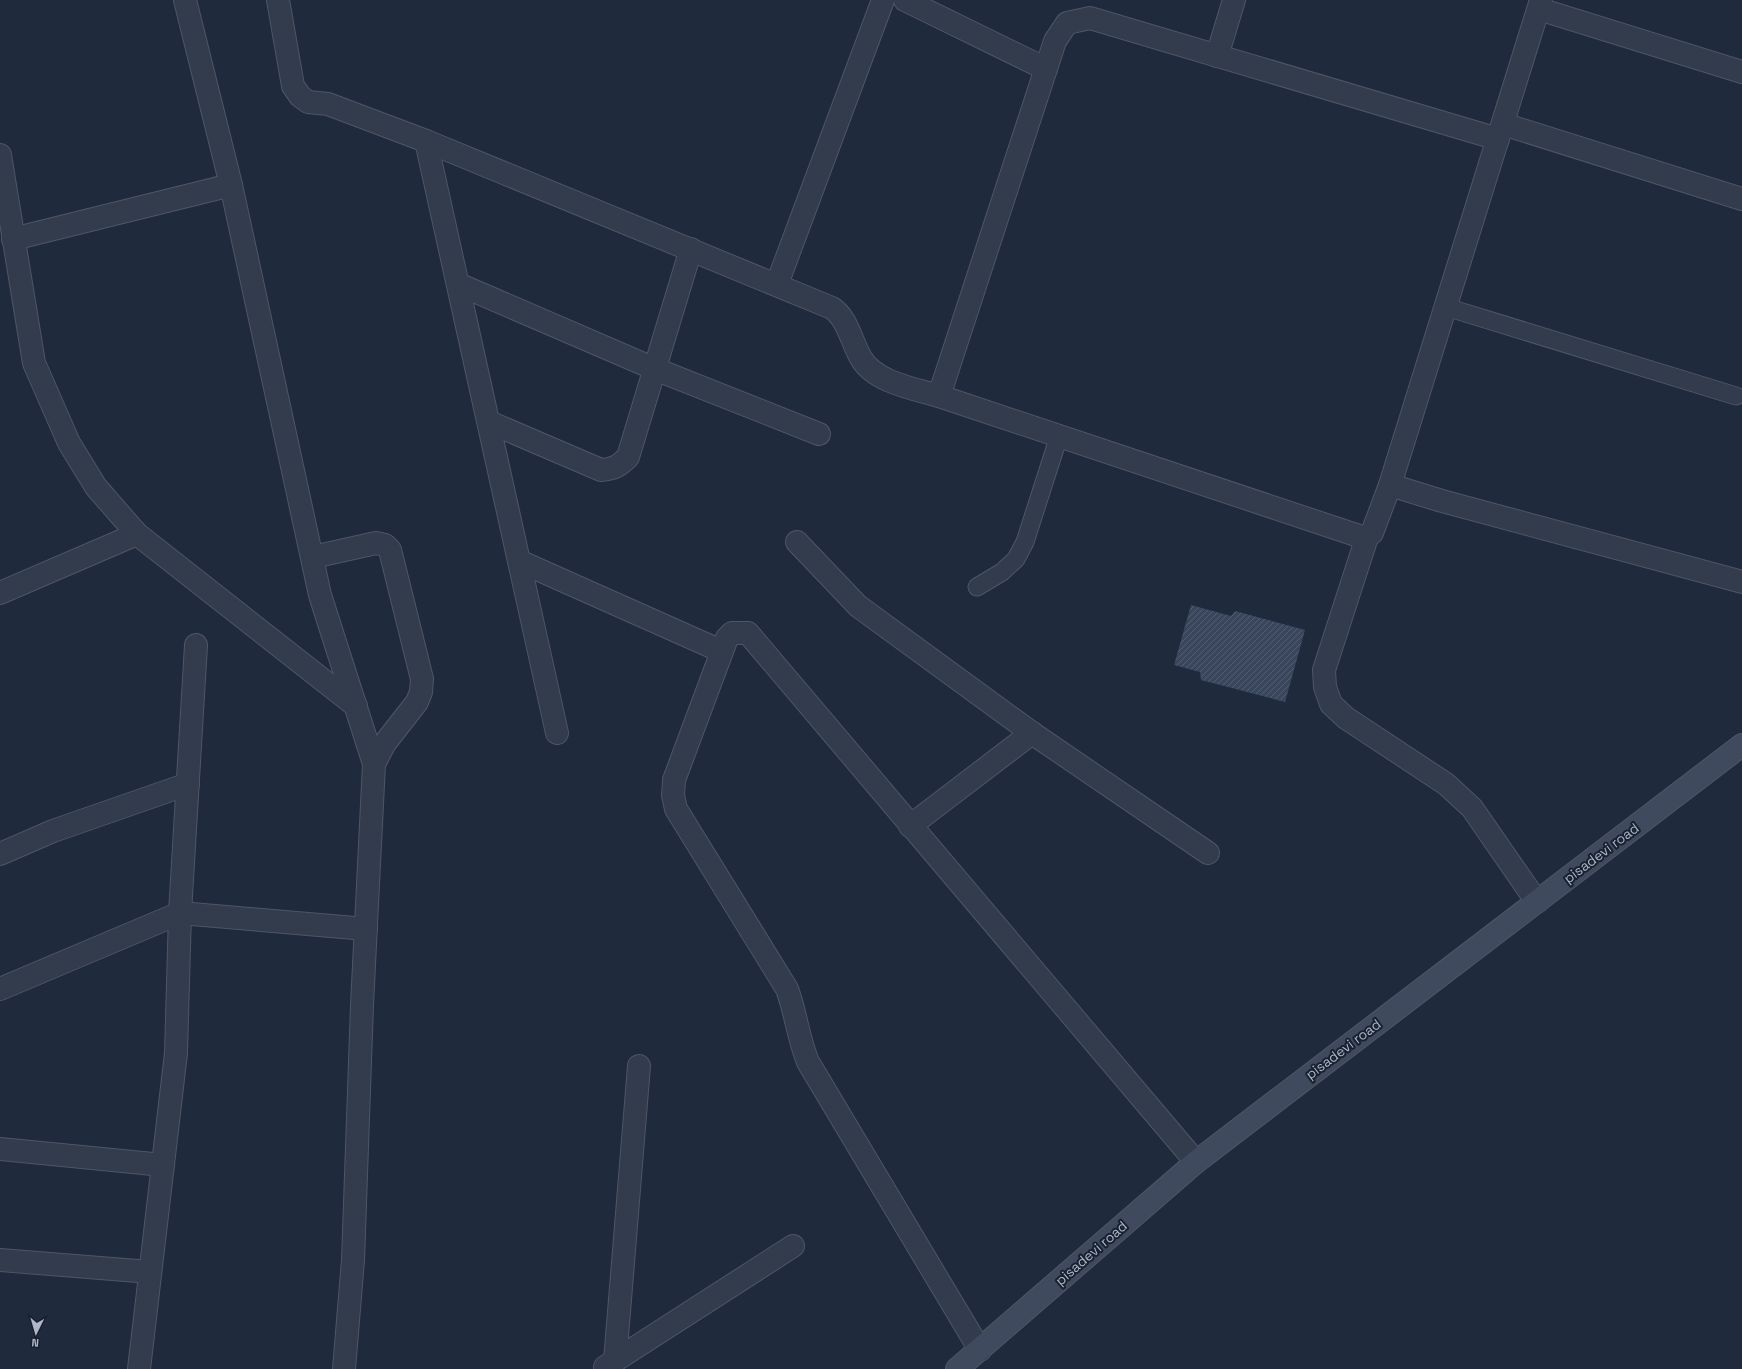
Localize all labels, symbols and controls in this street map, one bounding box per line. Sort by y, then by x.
street label: pisadevi road [1560,819,1642,887]
street label: pisadevi road [1302,1015,1384,1083]
street label: pisadevi road [1051,1217,1131,1289]
north arrow [16,1313,56,1353]
text: N [31,1336,39,1350]

